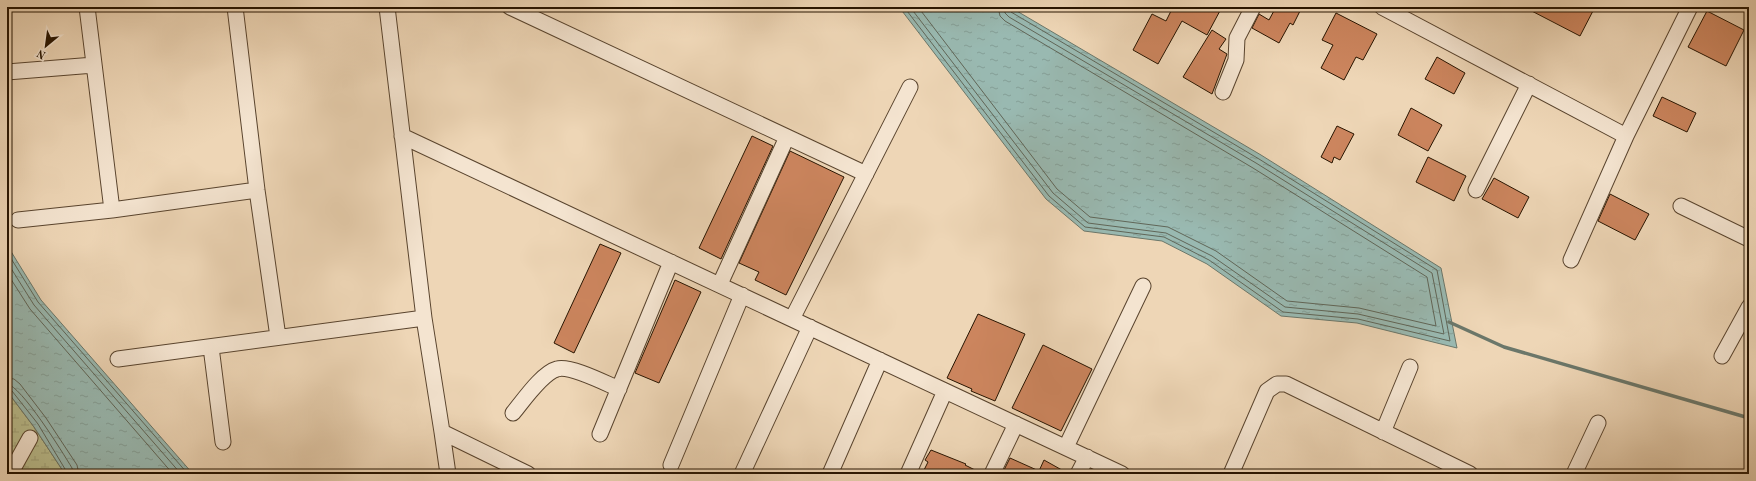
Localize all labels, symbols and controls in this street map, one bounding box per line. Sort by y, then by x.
north arrow [26,26,66,66]
text: N [35,46,48,60]

